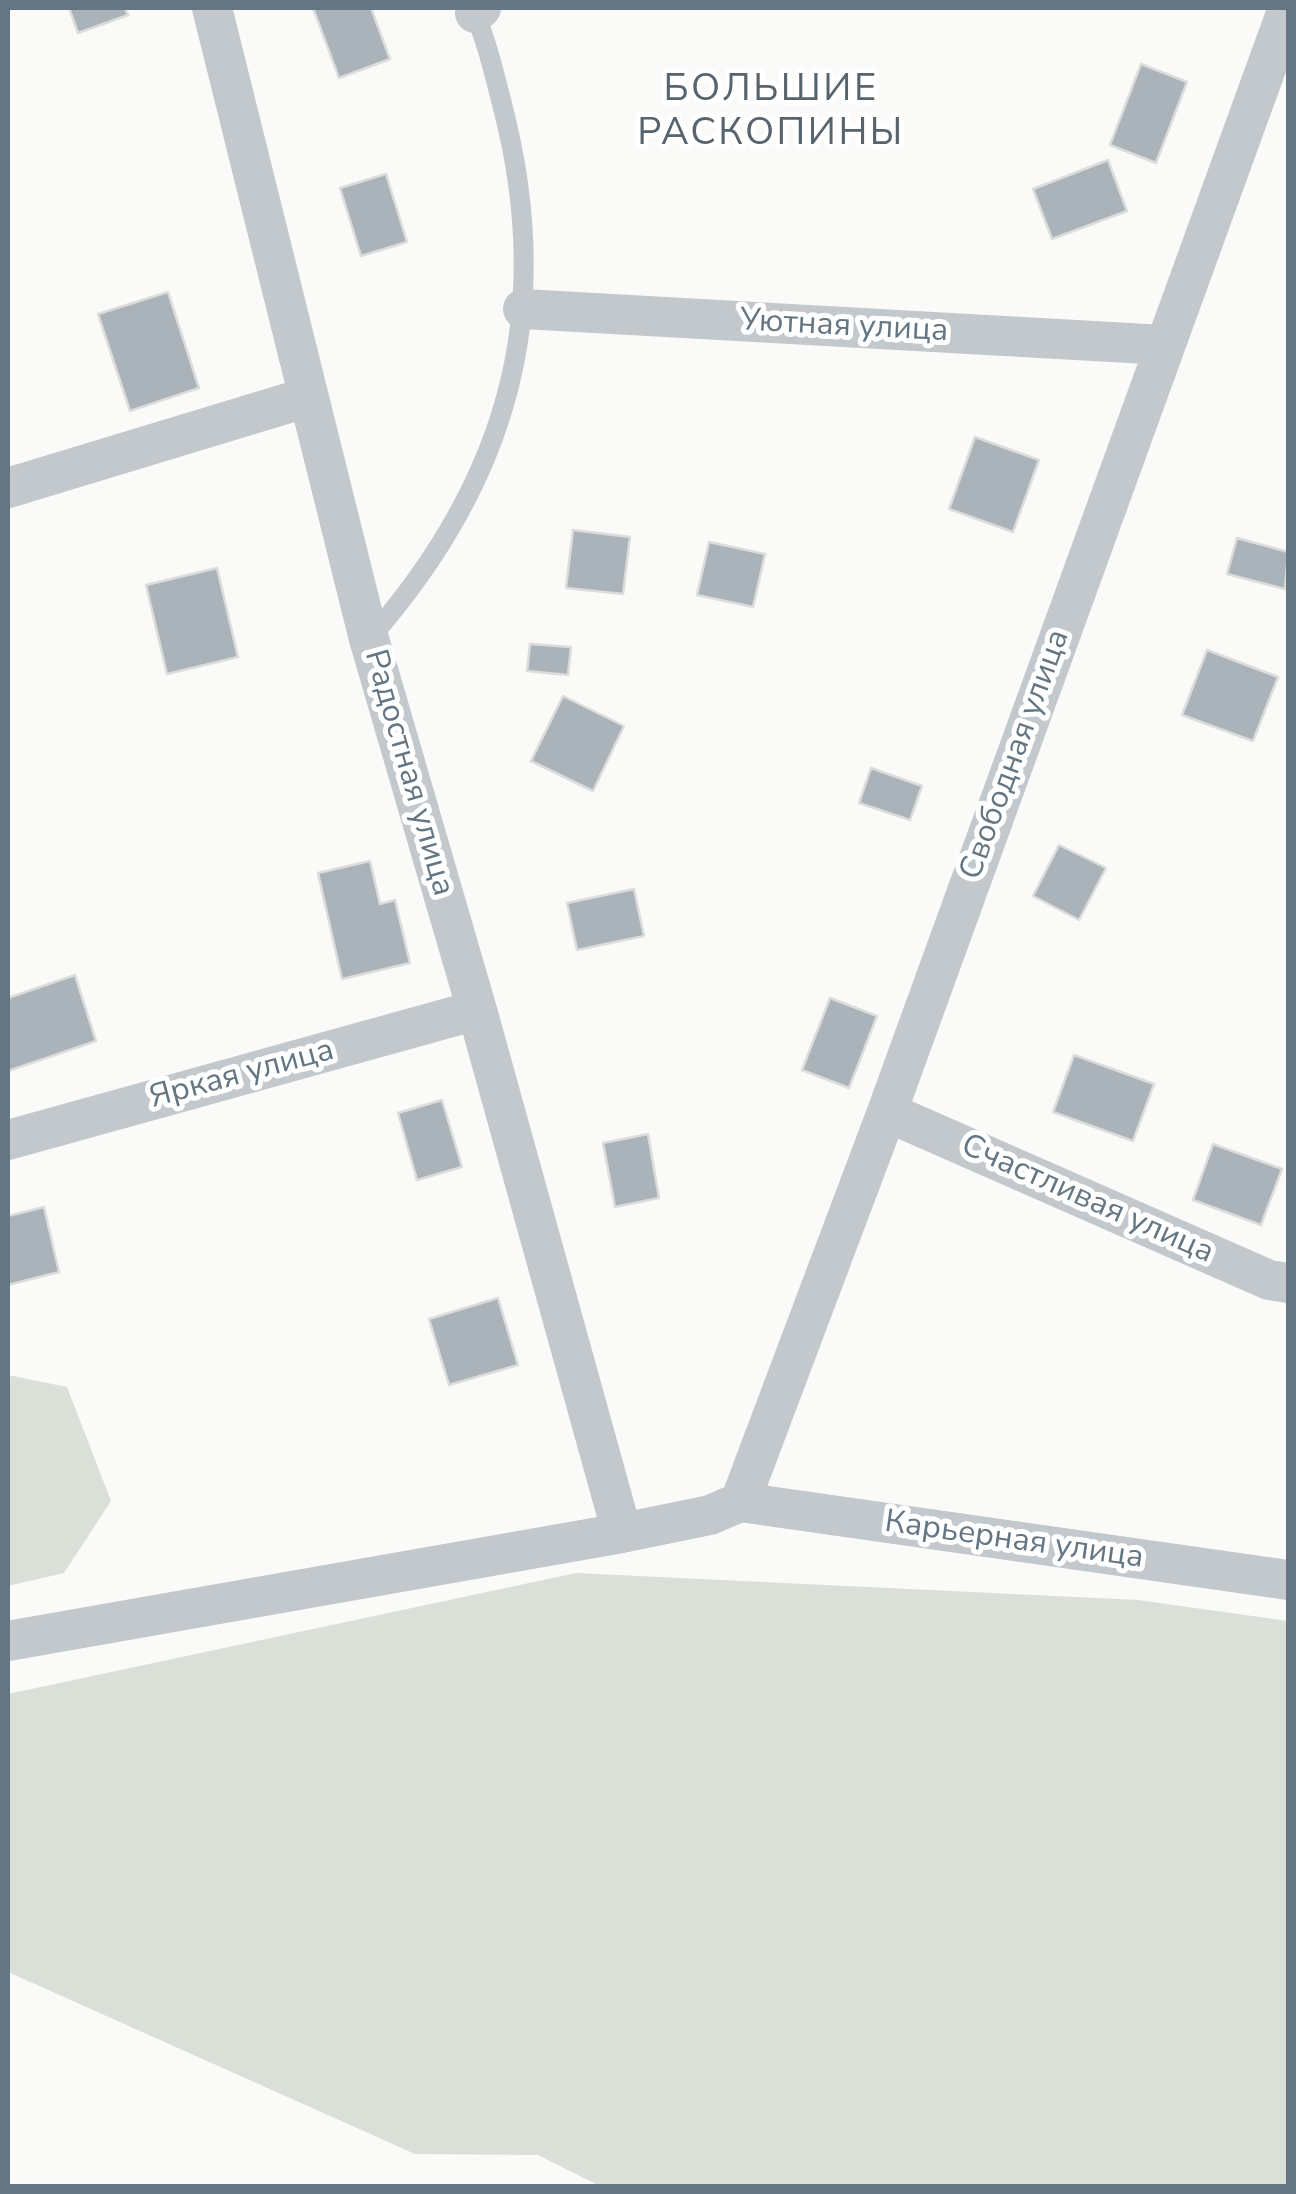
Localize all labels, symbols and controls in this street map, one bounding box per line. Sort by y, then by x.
district label: БОЛЬШИЕ РАСКОПИНЫ [637,68,905,157]
street label: Уютная улица [739,302,949,352]
street label: Свободная улица [953,625,1079,885]
street label: Радостная улица [354,645,462,901]
street label: Яркая улица [146,1032,338,1118]
street label: Счастливая улица [955,1127,1219,1273]
street label: Карьерная улица [882,1504,1146,1578]

